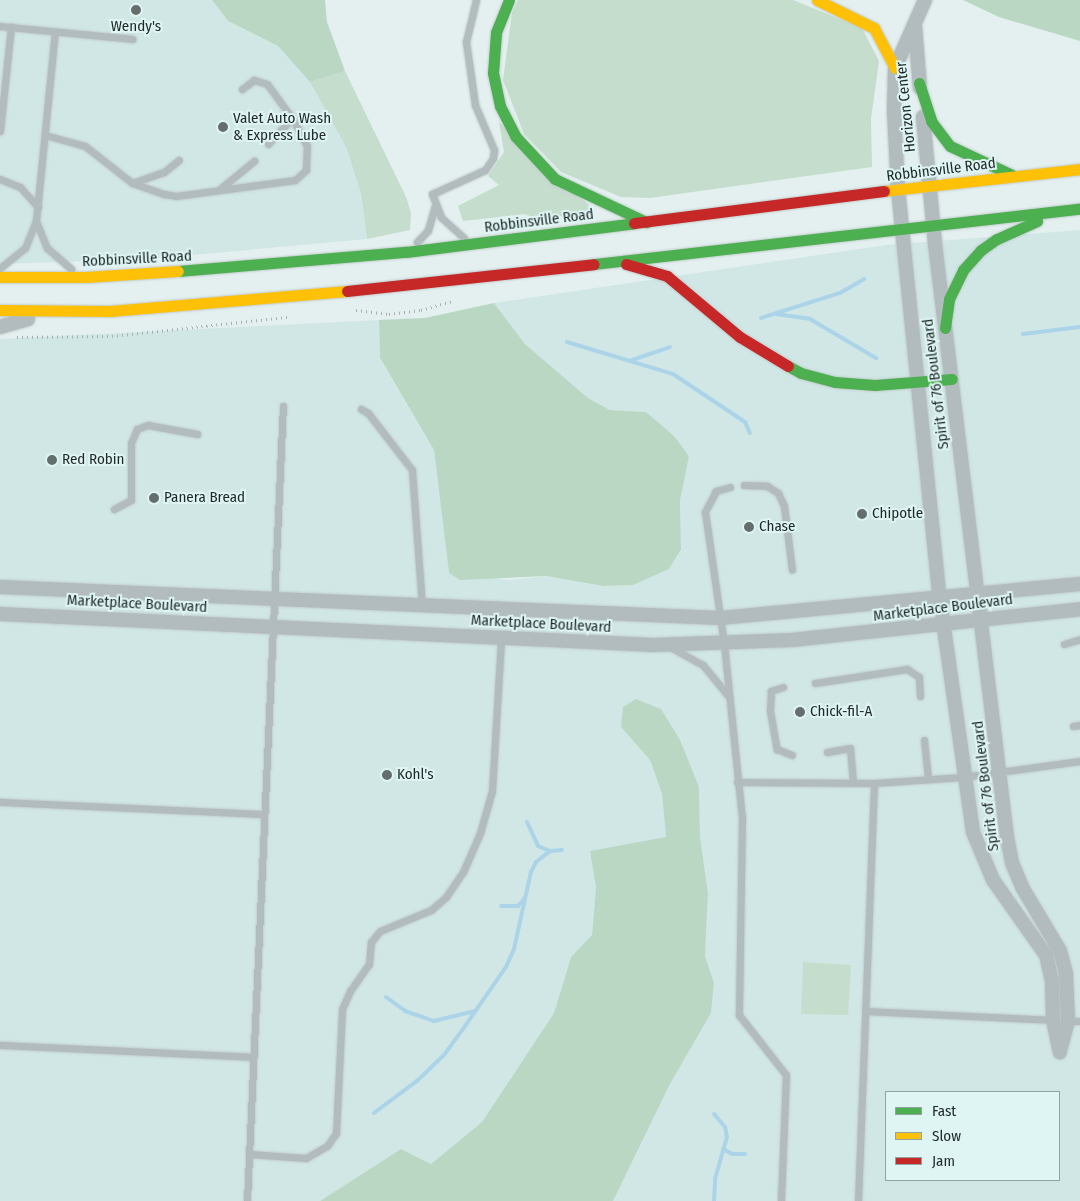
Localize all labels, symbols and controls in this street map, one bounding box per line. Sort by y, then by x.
marker: Wendy's [130,4,142,16]
place label: Wendy's [111,18,161,36]
street label: Horizon Center [892,61,920,153]
place label: Valet Auto Wash & Express Lube [233,109,331,144]
marker: Valet Auto Wash & Express Lube [217,121,229,133]
street label: Robbinsville Road [885,154,997,186]
street label: Robbinsville Road [483,205,595,237]
street label: Robbinsville Road [82,247,192,271]
street label: Spirit of 76 Boulevard [919,318,953,450]
place label: Red Robin [62,451,124,469]
marker: Red Robin [46,454,58,466]
place label: Panera Bread [164,489,245,507]
marker: Panera Bread [148,492,160,504]
place label: Chipotle [872,505,923,523]
marker: Chipotle [856,508,868,520]
place label: Chase [759,518,795,536]
marker: Chase [743,521,755,533]
street label: Marketplace Boulevard [66,591,208,617]
street label: Marketplace Boulevard [872,591,1014,625]
street label: Marketplace Boulevard [470,611,612,637]
place label: Chick-fil-A [810,703,872,721]
marker: Chick-fil-A [794,706,806,718]
street label: Spirit of 76 Boulevard [969,720,1003,852]
place label: Kohl's [397,766,434,784]
marker: Kohl's [381,769,393,781]
legend [885,1091,1060,1181]
text: Fast [932,1102,956,1120]
text: Slow [932,1127,961,1145]
text: Jam [932,1152,955,1170]

